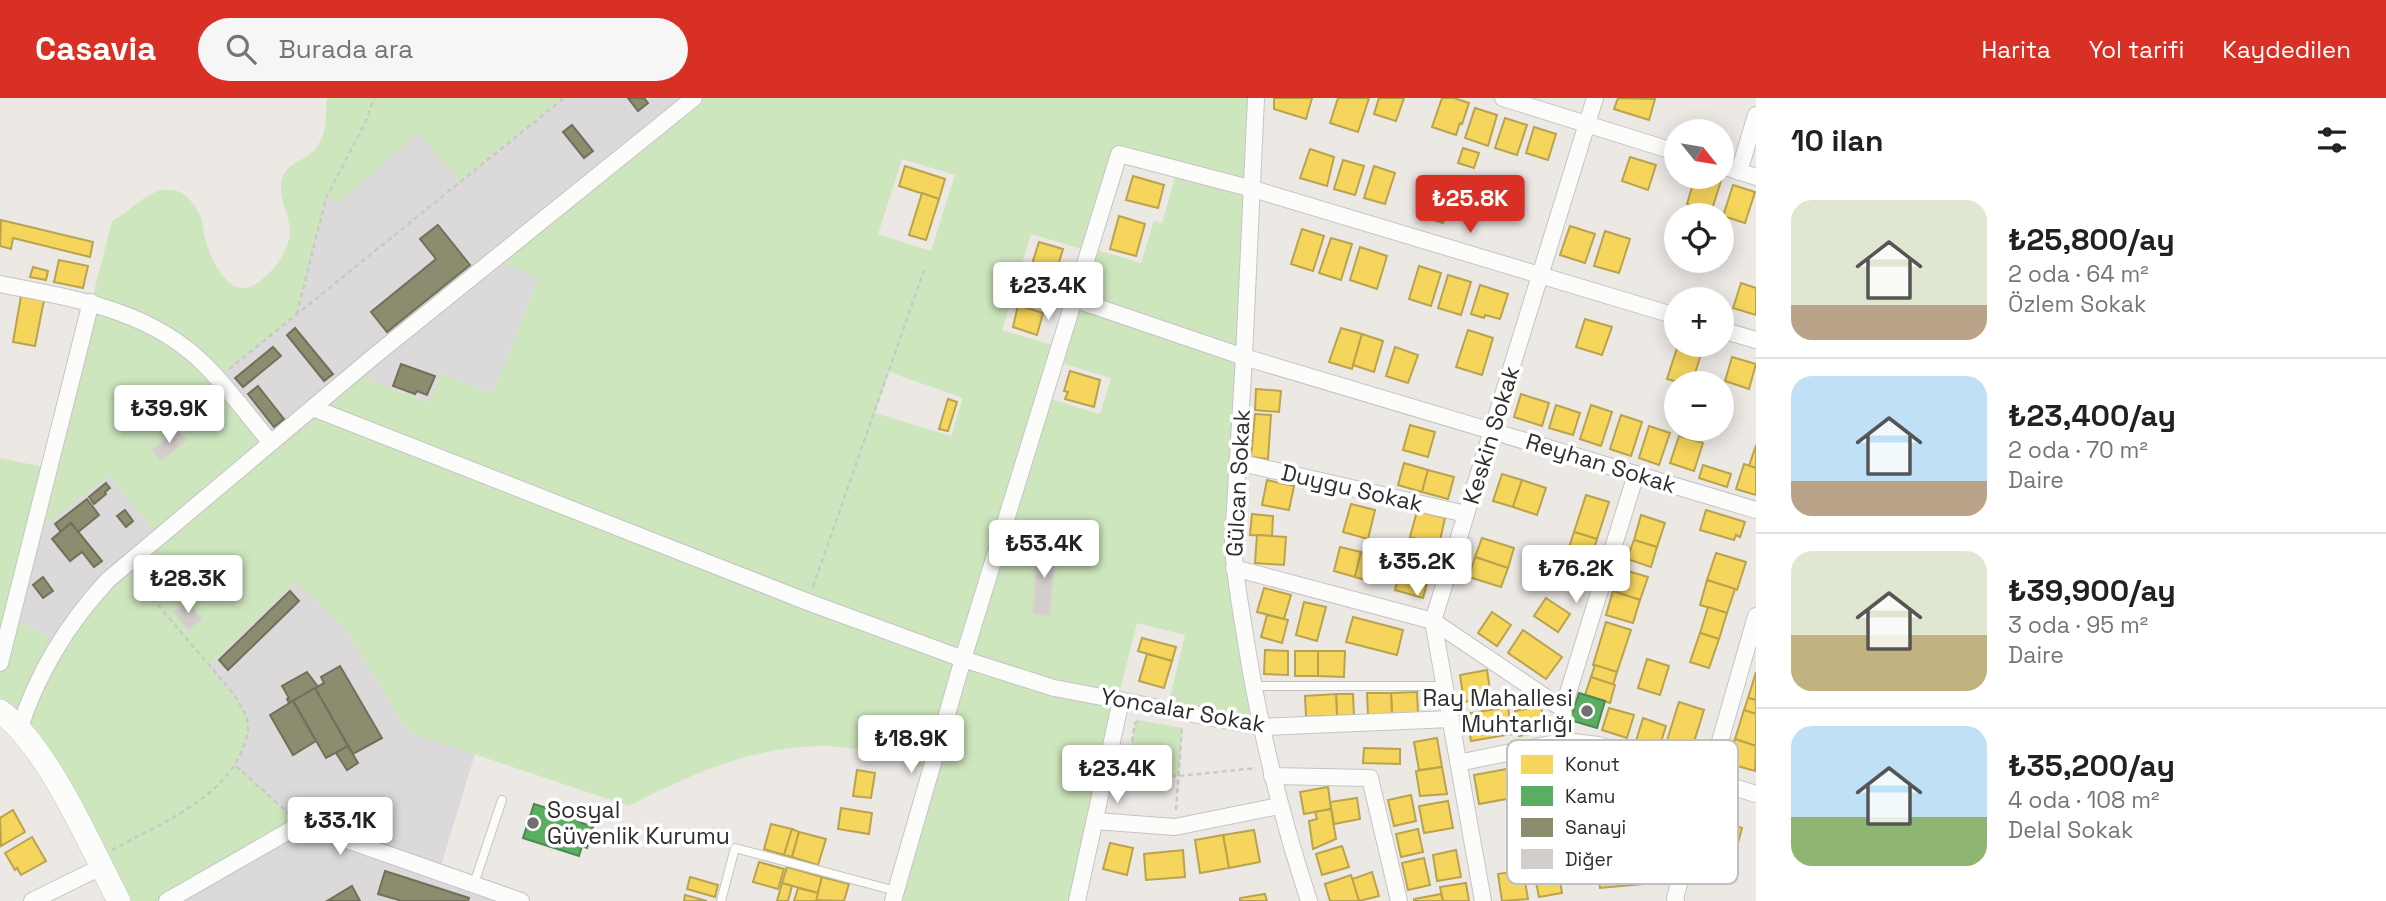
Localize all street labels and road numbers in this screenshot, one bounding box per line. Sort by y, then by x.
street label: Keskin Sokak [1456,362,1526,508]
street label: Gülcan Sokak [1219,408,1257,558]
street label: Reyhan Sokak [1522,426,1680,500]
street label: Duygu Sokak [1278,457,1426,519]
street label: Yoncalar Sokak [1098,681,1268,739]

